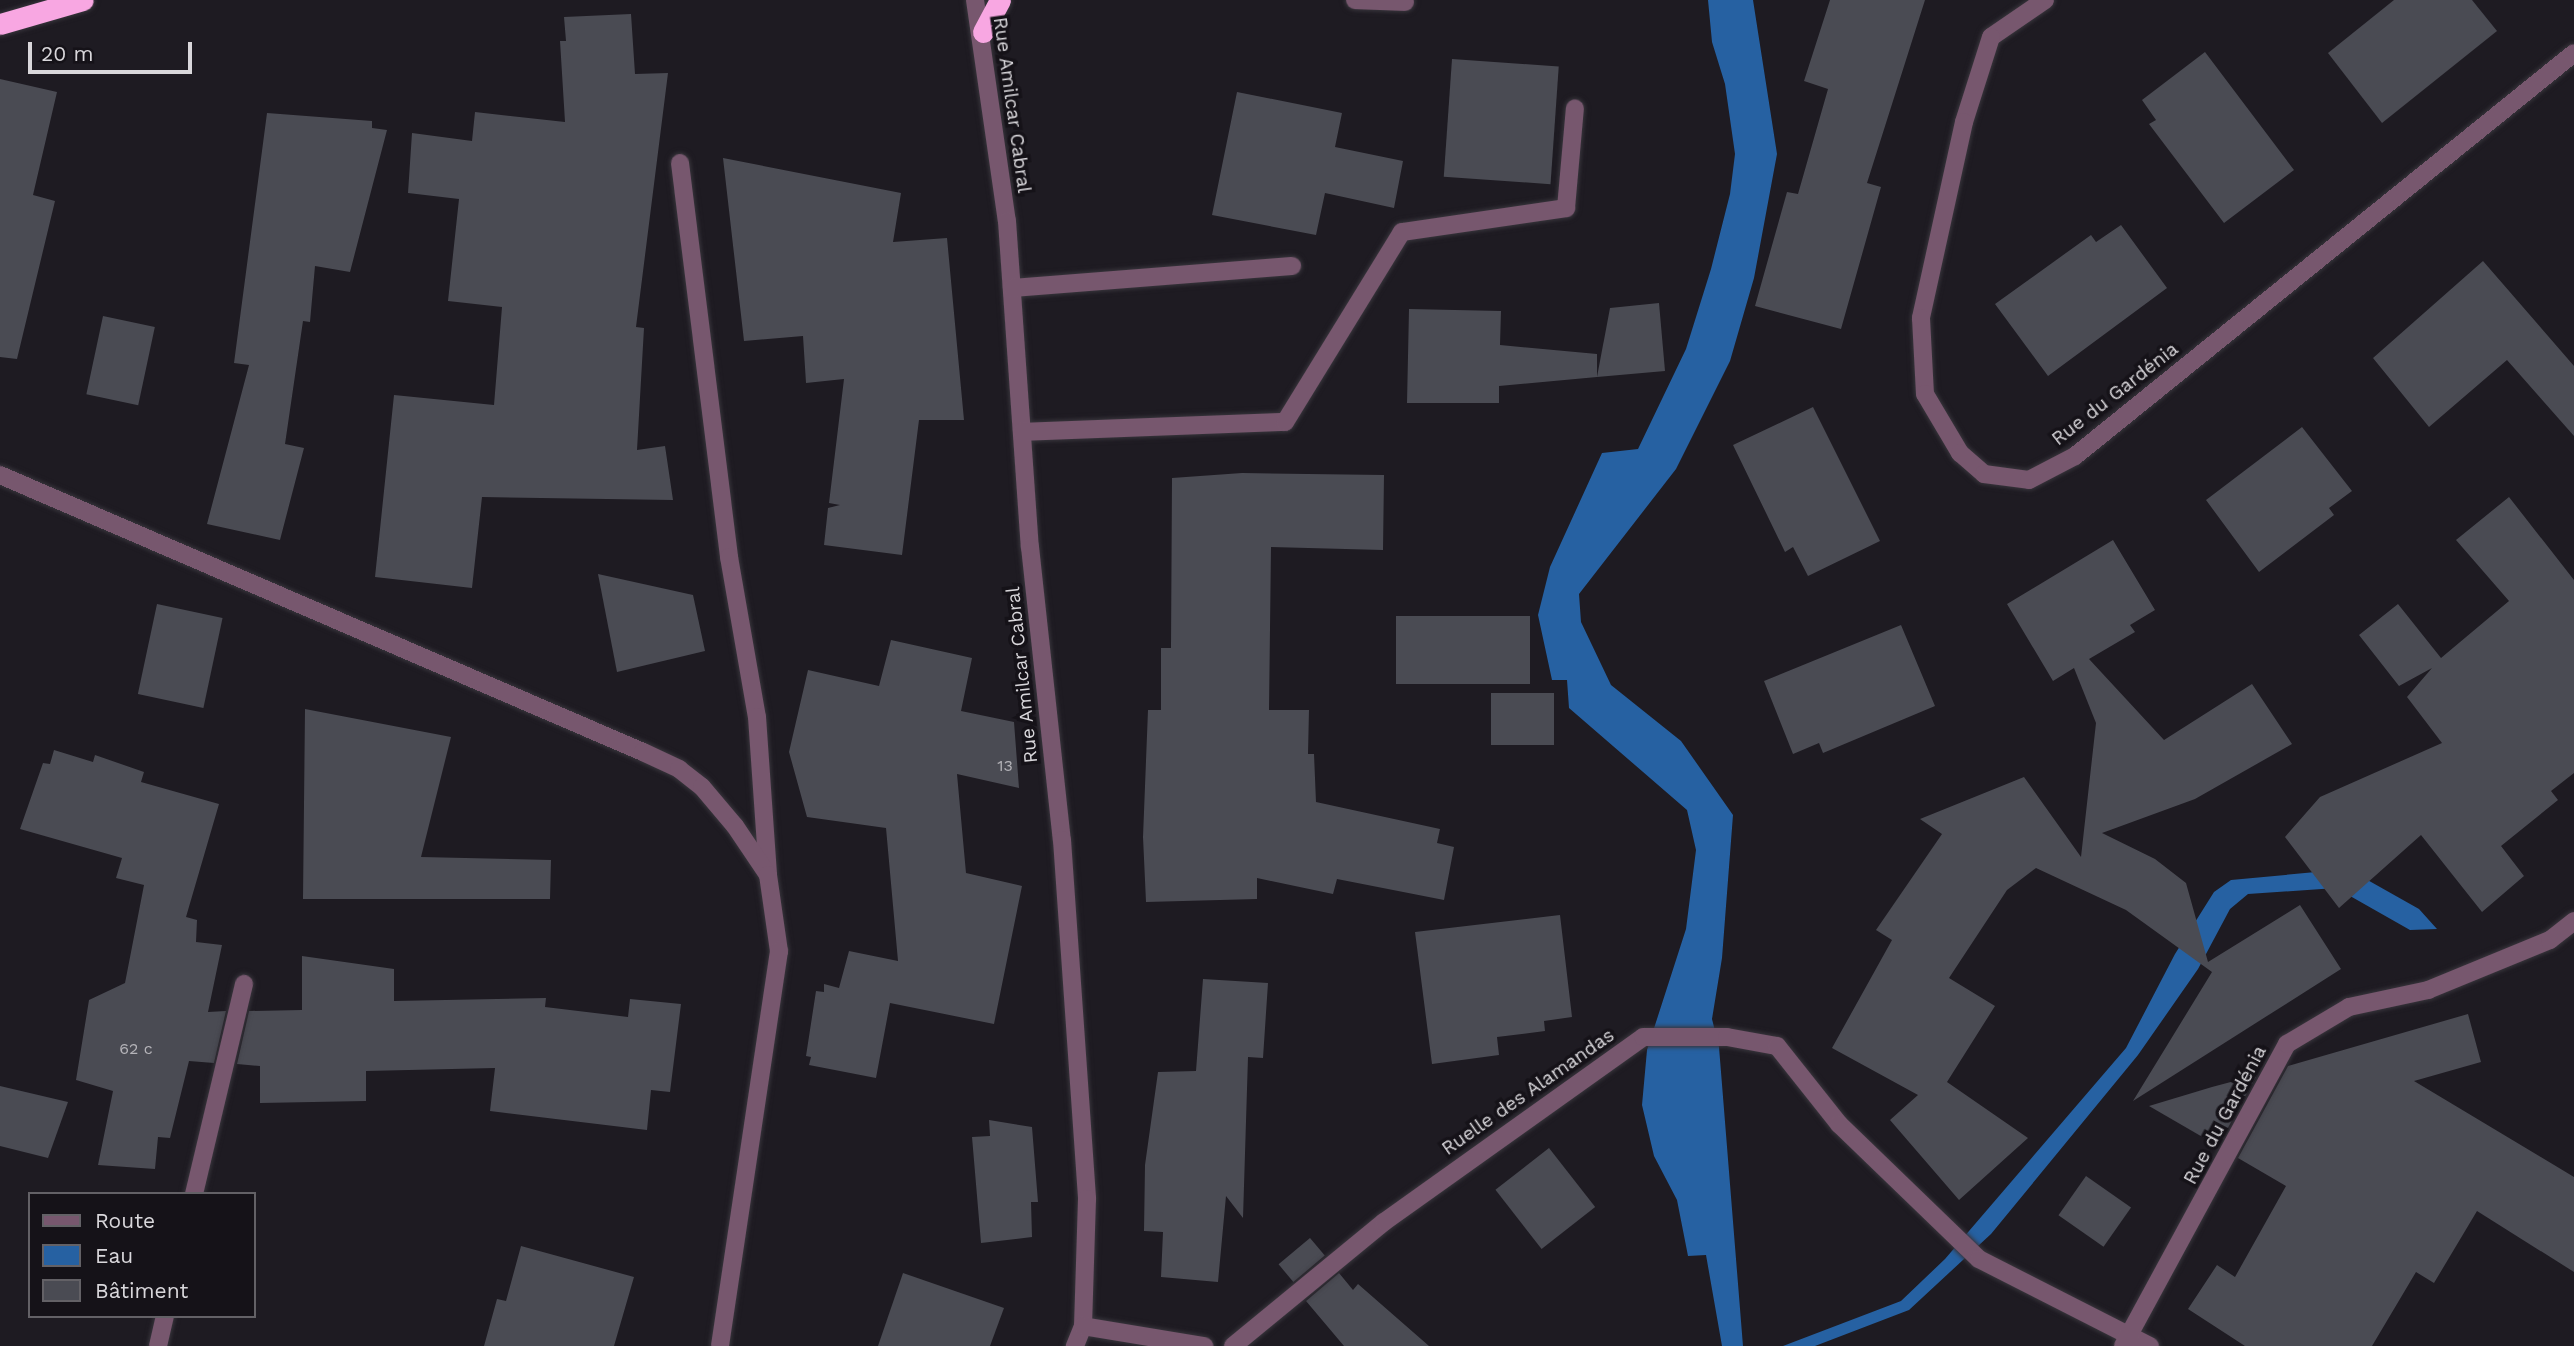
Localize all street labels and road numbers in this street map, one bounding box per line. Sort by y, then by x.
street label: Rue Amilcar Cabral [988,15,1036,195]
street label: Rue du Gardénia [2047,338,2183,450]
street label: Rue Amilcar Cabral [1001,585,1043,765]
street label: Ruelle des Alamandas [1437,1024,1619,1160]
street label: Rue du Gardénia [2179,1042,2271,1188]

